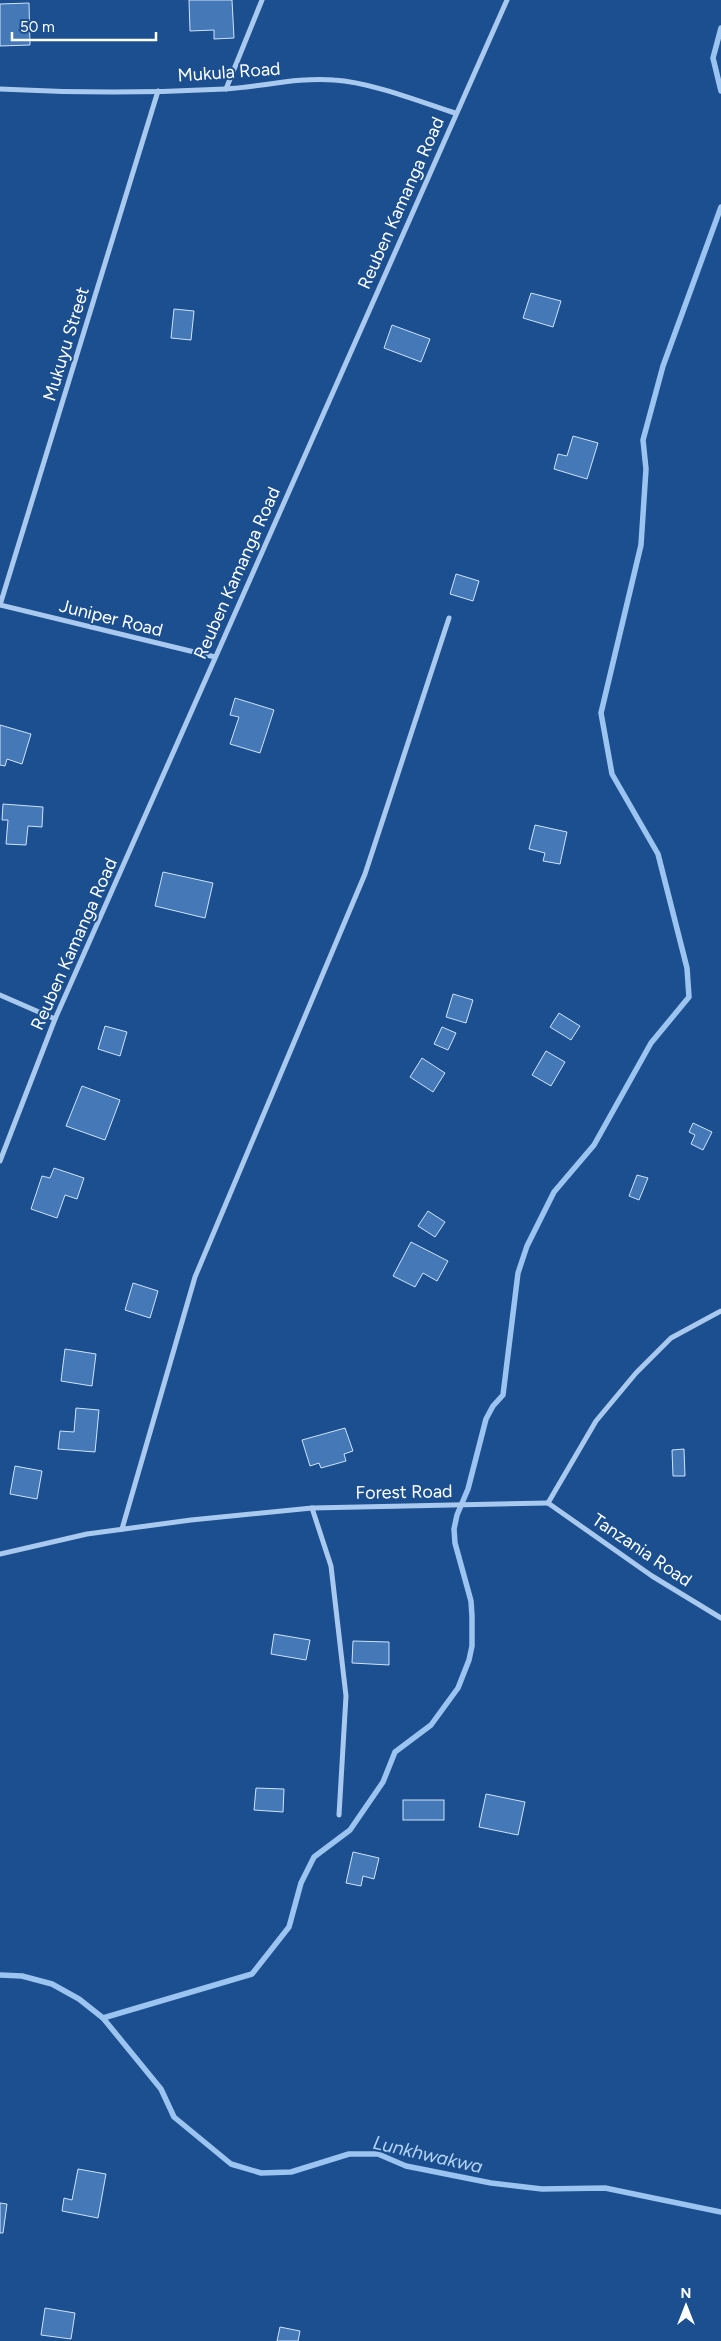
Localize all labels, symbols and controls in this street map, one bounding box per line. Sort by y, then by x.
scale bar [12,10,156,42]
text: 50 m [20,18,55,36]
street label: Mukula Road [177,57,281,87]
street label: Reuben Kamanga Road [353,113,449,293]
street label: Mukuyu Street [38,284,94,404]
street label: Reuben Kamanga Road [189,483,285,663]
street label: Juniper Road [57,595,165,641]
street label: Reuben Kamanga Road [26,854,122,1034]
street label: Forest Road [355,1480,453,1504]
street label: Tanzania Road [588,1509,696,1591]
water label: Lunkhwakwa [371,2131,485,2178]
north arrow [661,2281,711,2331]
text: N [681,2285,691,2302]

